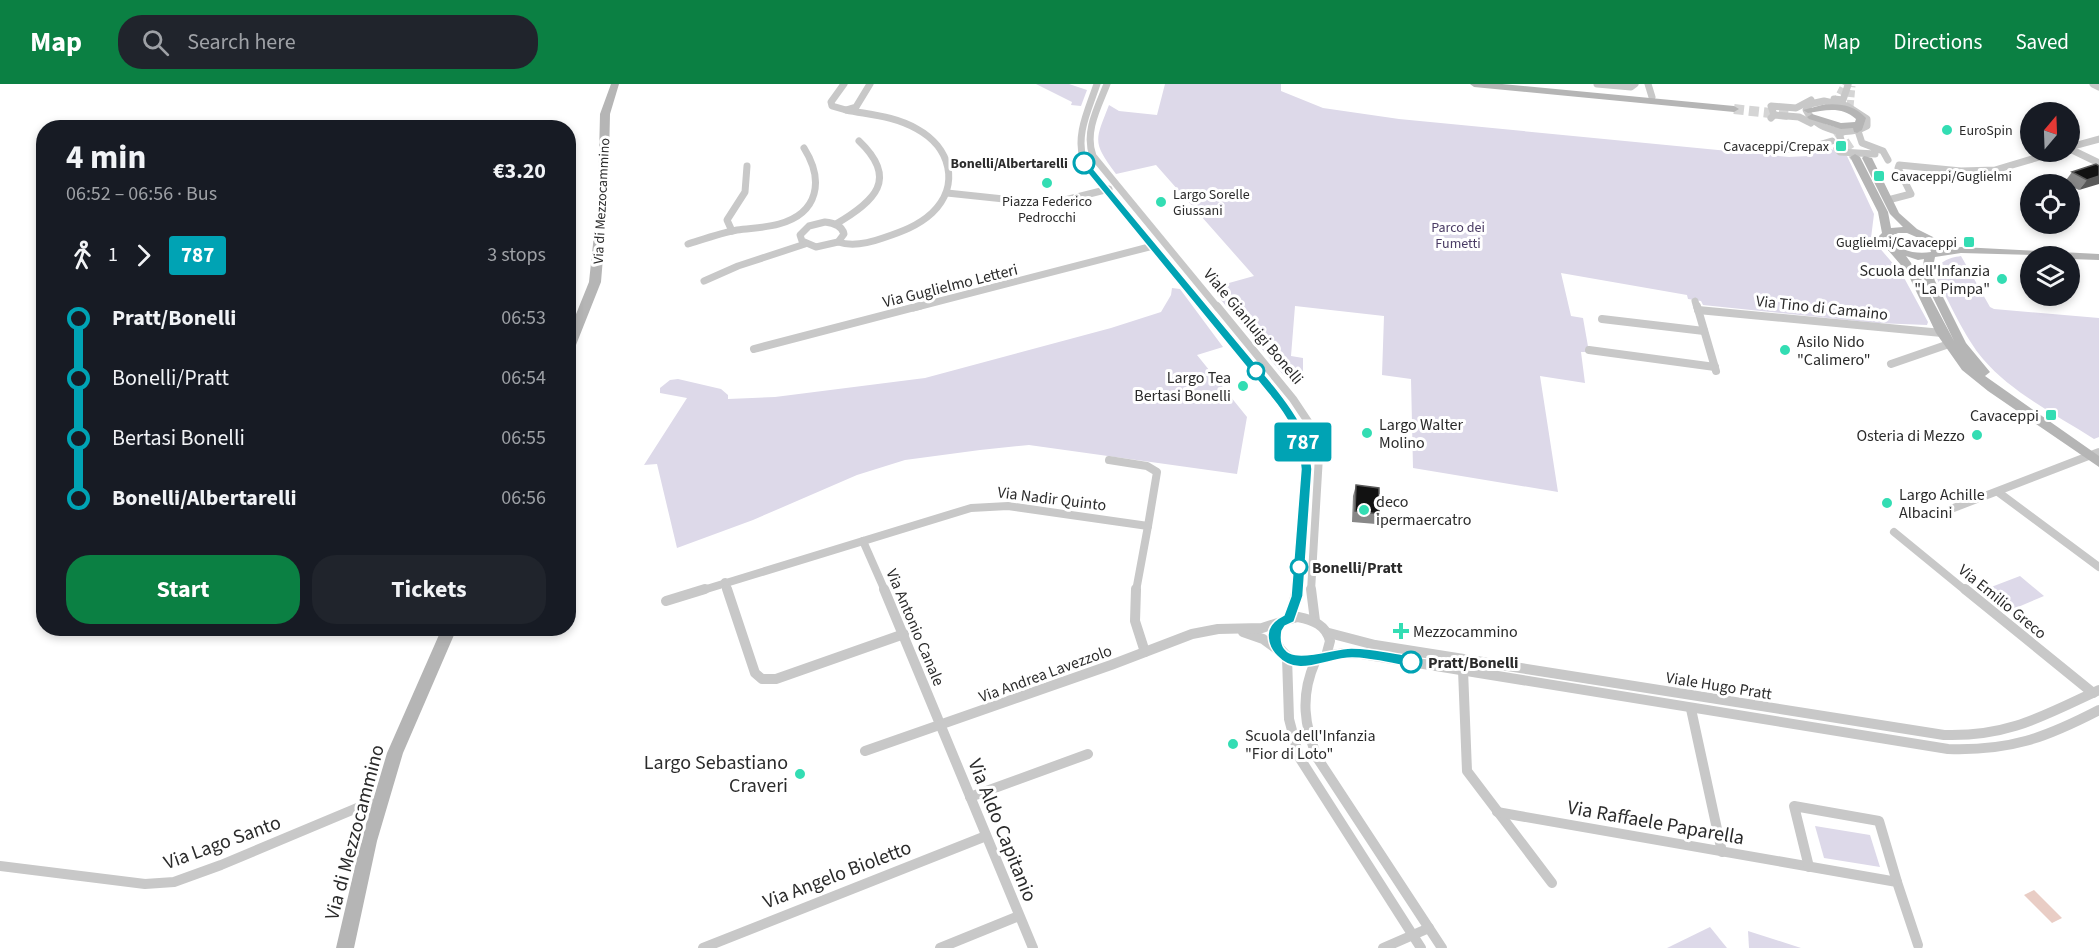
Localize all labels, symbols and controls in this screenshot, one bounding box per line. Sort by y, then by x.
search box [118,15,538,69]
text: Map [30,22,82,62]
icon: search [139,26,172,59]
text: Search here [187,26,296,58]
text: Map [1823,27,1861,57]
text: Directions [1894,27,1982,57]
text: Saved [2015,27,2069,57]
north arrow [2020,102,2080,162]
map controls [2020,102,2080,306]
place label: EuroSpin [1959,121,2013,141]
marker: EuroSpin [1940,123,1954,137]
text: 4 min [66,134,146,181]
place label: Cavaceppi/Crepax [1723,137,1830,157]
street label: Via di Mezzocammino [589,138,615,265]
marker: Cavaceppi/Crepax [1834,139,1848,153]
marker: Bonelli/Albertarelli [1073,152,1095,174]
place label: Bonelli/Albertarelli [951,154,1068,174]
text: €3.20 [493,155,546,187]
place label: Cavaceppi/Guglielmi [1891,167,2012,187]
marker: Cavaceppi/Guglielmi [1872,169,1886,183]
button: locate [2020,174,2080,234]
marker: Piazza Federico Pedrocchi [1040,176,1054,190]
text: 06:52 – 06:56 · Bus [66,180,217,208]
place label: Largo Sorelle Giussani [1173,185,1250,221]
place label: Piazza Federico Pedrocchi [1002,192,1092,228]
marker: Largo Sorelle Giussani [1154,195,1168,209]
park label: Parco dei Fumetti [1431,218,1485,254]
place label: Guglielmi/Cavaceppi [1836,233,1957,253]
marker: Guglielmi/Cavaceppi [1962,235,1976,249]
icon: walk [66,239,99,272]
icon: forward [127,239,160,272]
text: 787 [181,240,214,270]
text: 1 [108,241,118,269]
text: 3 stops [487,241,546,269]
button: layers [2020,246,2080,306]
street label: Via Guglielmo Letteri [880,259,1020,313]
place label: Scuola dell'Infanzia "La Pimpa" [1860,260,1990,300]
street label: Viale Gianluigi Bonelli [1198,264,1308,389]
marker: Scuola dell'Infanzia "La Pimpa" [1995,272,2009,286]
street label: Via Tino di Camaino [1755,290,1889,326]
text: Pratt/Bonelli [112,302,236,334]
text: 06:53 [501,304,546,332]
place label: Asilo Nido "Calimero" [1797,331,1871,371]
marker: Asilo Nido "Calimero" [1778,343,1792,357]
text: Bonelli/Pratt [112,362,229,394]
unlabelled marker [1247,362,1265,380]
text: 06:54 [501,364,546,392]
place label: Largo Tea Bertasi Bonelli [1134,367,1231,407]
marker: Largo Tea Bertasi Bonelli [1236,379,1250,393]
place label: Cavaceppi [1970,405,2039,427]
marker: Cavaceppi [2044,408,2058,422]
place label: Largo Walter Molino [1379,414,1464,454]
text: Bertasi Bonelli [112,422,245,454]
line badge: 787 [1268,422,1338,462]
text: 06:55 [501,424,546,452]
place label: Osteria di Mezzo [1856,425,1965,447]
marker: Largo Walter Molino [1360,426,1374,440]
text: 787 [1286,427,1320,457]
marker: Osteria di Mezzo [1970,428,1984,442]
street label: Via Nadir Quinto [996,481,1107,517]
text: Bonelli/Albertarelli [112,482,297,514]
text: 06:56 [501,484,546,512]
place label: Largo Achille Albacini [1899,484,1985,524]
place label: deco ipermaercatro [1376,491,1471,531]
marker: Largo Achille Albacini [1880,496,1894,510]
marker: deco ipermaercatro [1357,503,1371,517]
button: Start [66,555,300,624]
button: Tickets [312,555,546,624]
place label: Bonelli/Pratt [1312,557,1403,579]
marker: Bonelli/Pratt [1290,558,1308,576]
street label: Via Emilio Greco [1954,559,2051,644]
street label: Via Antonio Canale [880,565,950,689]
place label: Mezzocammino [1413,621,1518,643]
marker: Mezzocammino [1394,624,1408,638]
street label: Via Andrea Lavezzolo [976,640,1115,708]
marker: Pratt/Bonelli [1400,651,1422,673]
place label: Pratt/Bonelli [1428,652,1518,674]
street label: Viale Hugo Pratt [1664,667,1774,705]
place label: Scuola dell'Infanzia "Fior di Loto" [1245,725,1375,765]
marker: Scuola dell'Infanzia "Fior di Loto" [1226,737,1240,751]
street label: Via di Mezzocammino [318,742,392,923]
place label: Largo Sebastiano Craveri [644,749,788,800]
street label: Via Aldo Capitanio [961,755,1043,906]
marker: Largo Sebastiano Craveri [793,767,807,781]
street label: Via Raffaele Paparella [1565,794,1747,852]
street label: Via Lago Santo [160,809,285,877]
street label: Via Angelo Bioletto [759,834,916,916]

